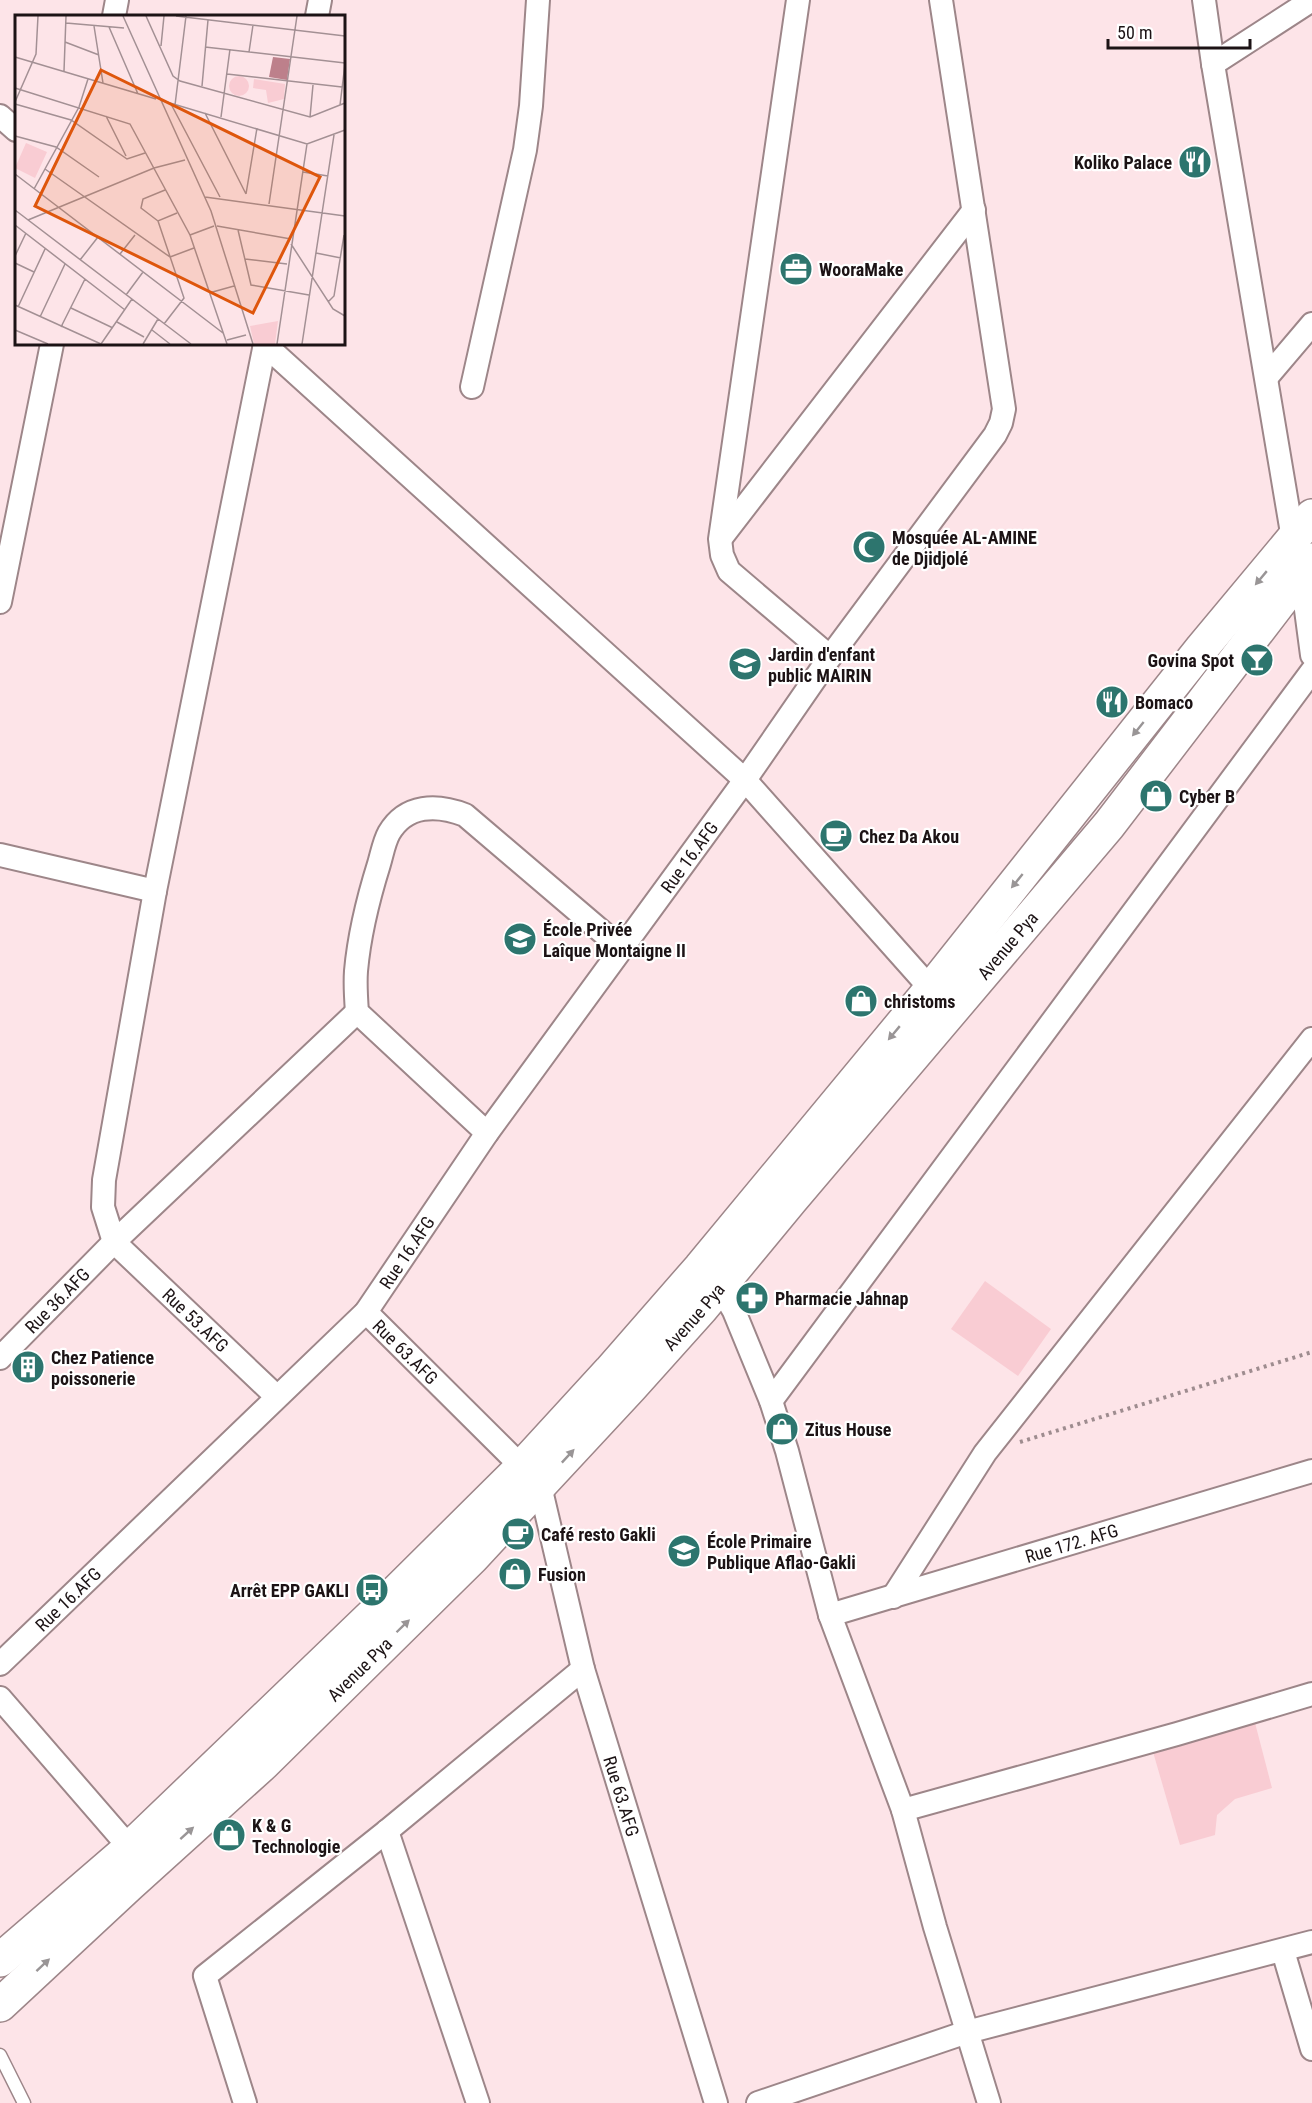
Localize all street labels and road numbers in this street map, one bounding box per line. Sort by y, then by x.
street label: Rue 16.AFG [656,817,722,897]
street label: Avenue Pya [973,907,1042,983]
street label: Rue 16.AFG [374,1212,438,1292]
street label: Rue 36.AFG [20,1263,93,1337]
street label: Avenue Pya [659,1279,729,1354]
street label: Rue 53.AFG [158,1284,233,1356]
street label: Rue 63.AFG [369,1315,443,1388]
street label: Rue 172. AFG [1022,1519,1121,1567]
street label: Rue 16.AFG [31,1562,105,1635]
street label: Avenue Pya [323,1633,396,1705]
street label: Rue 63.AFG [600,1753,644,1839]

